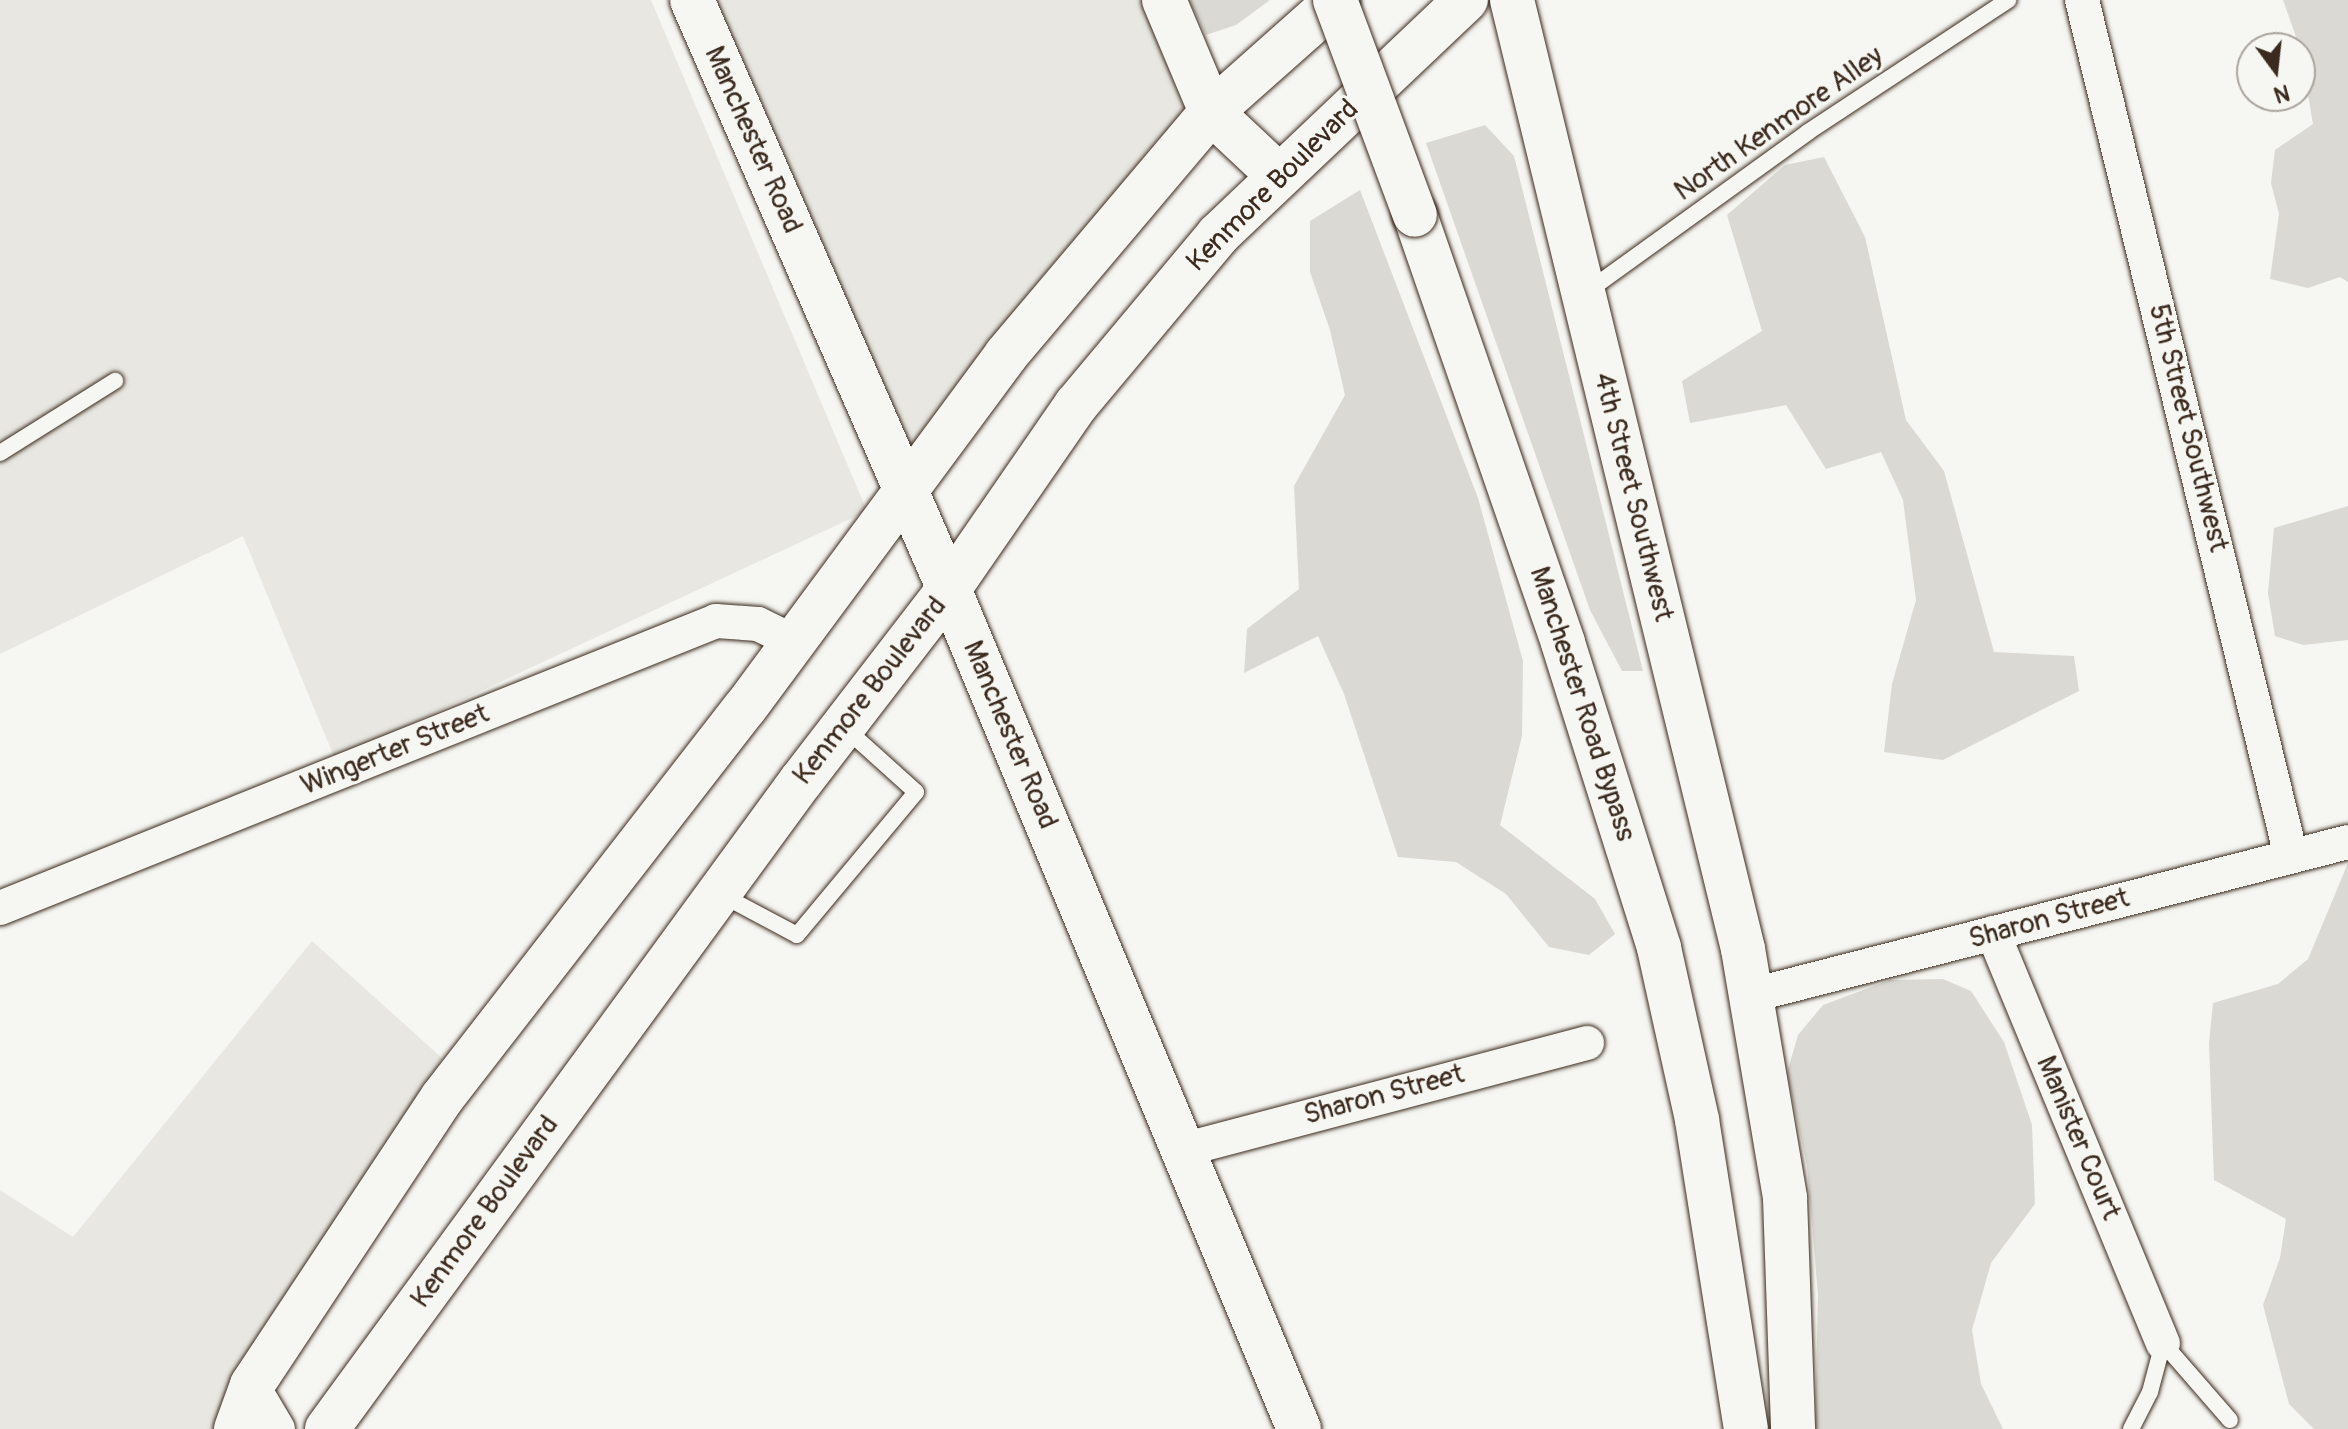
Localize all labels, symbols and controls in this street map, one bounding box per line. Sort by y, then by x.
north arrow [2236,32,2316,112]
street label: North Kenmore Alley [1668,39,1890,209]
street label: Manchester Road [697,41,809,239]
text: N [2271,78,2293,109]
street label: Kenmore Boulevard [1180,93,1366,279]
street label: 5th Street Southwest [2141,301,2235,555]
street label: 4th Street Southwest [1586,369,1680,625]
street label: Manchester Road Bypass [1522,563,1642,845]
street label: Kenmore Boulevard [786,590,954,792]
street label: Manchester Road [955,636,1065,834]
street label: Wingerter Street [296,697,494,803]
street label: Sharon Street [1965,881,2133,957]
street label: Manister Court [2028,1051,2128,1225]
street label: Sharon Street [1300,1057,1468,1133]
street label: Kenmore Boulevard [404,1109,566,1315]

